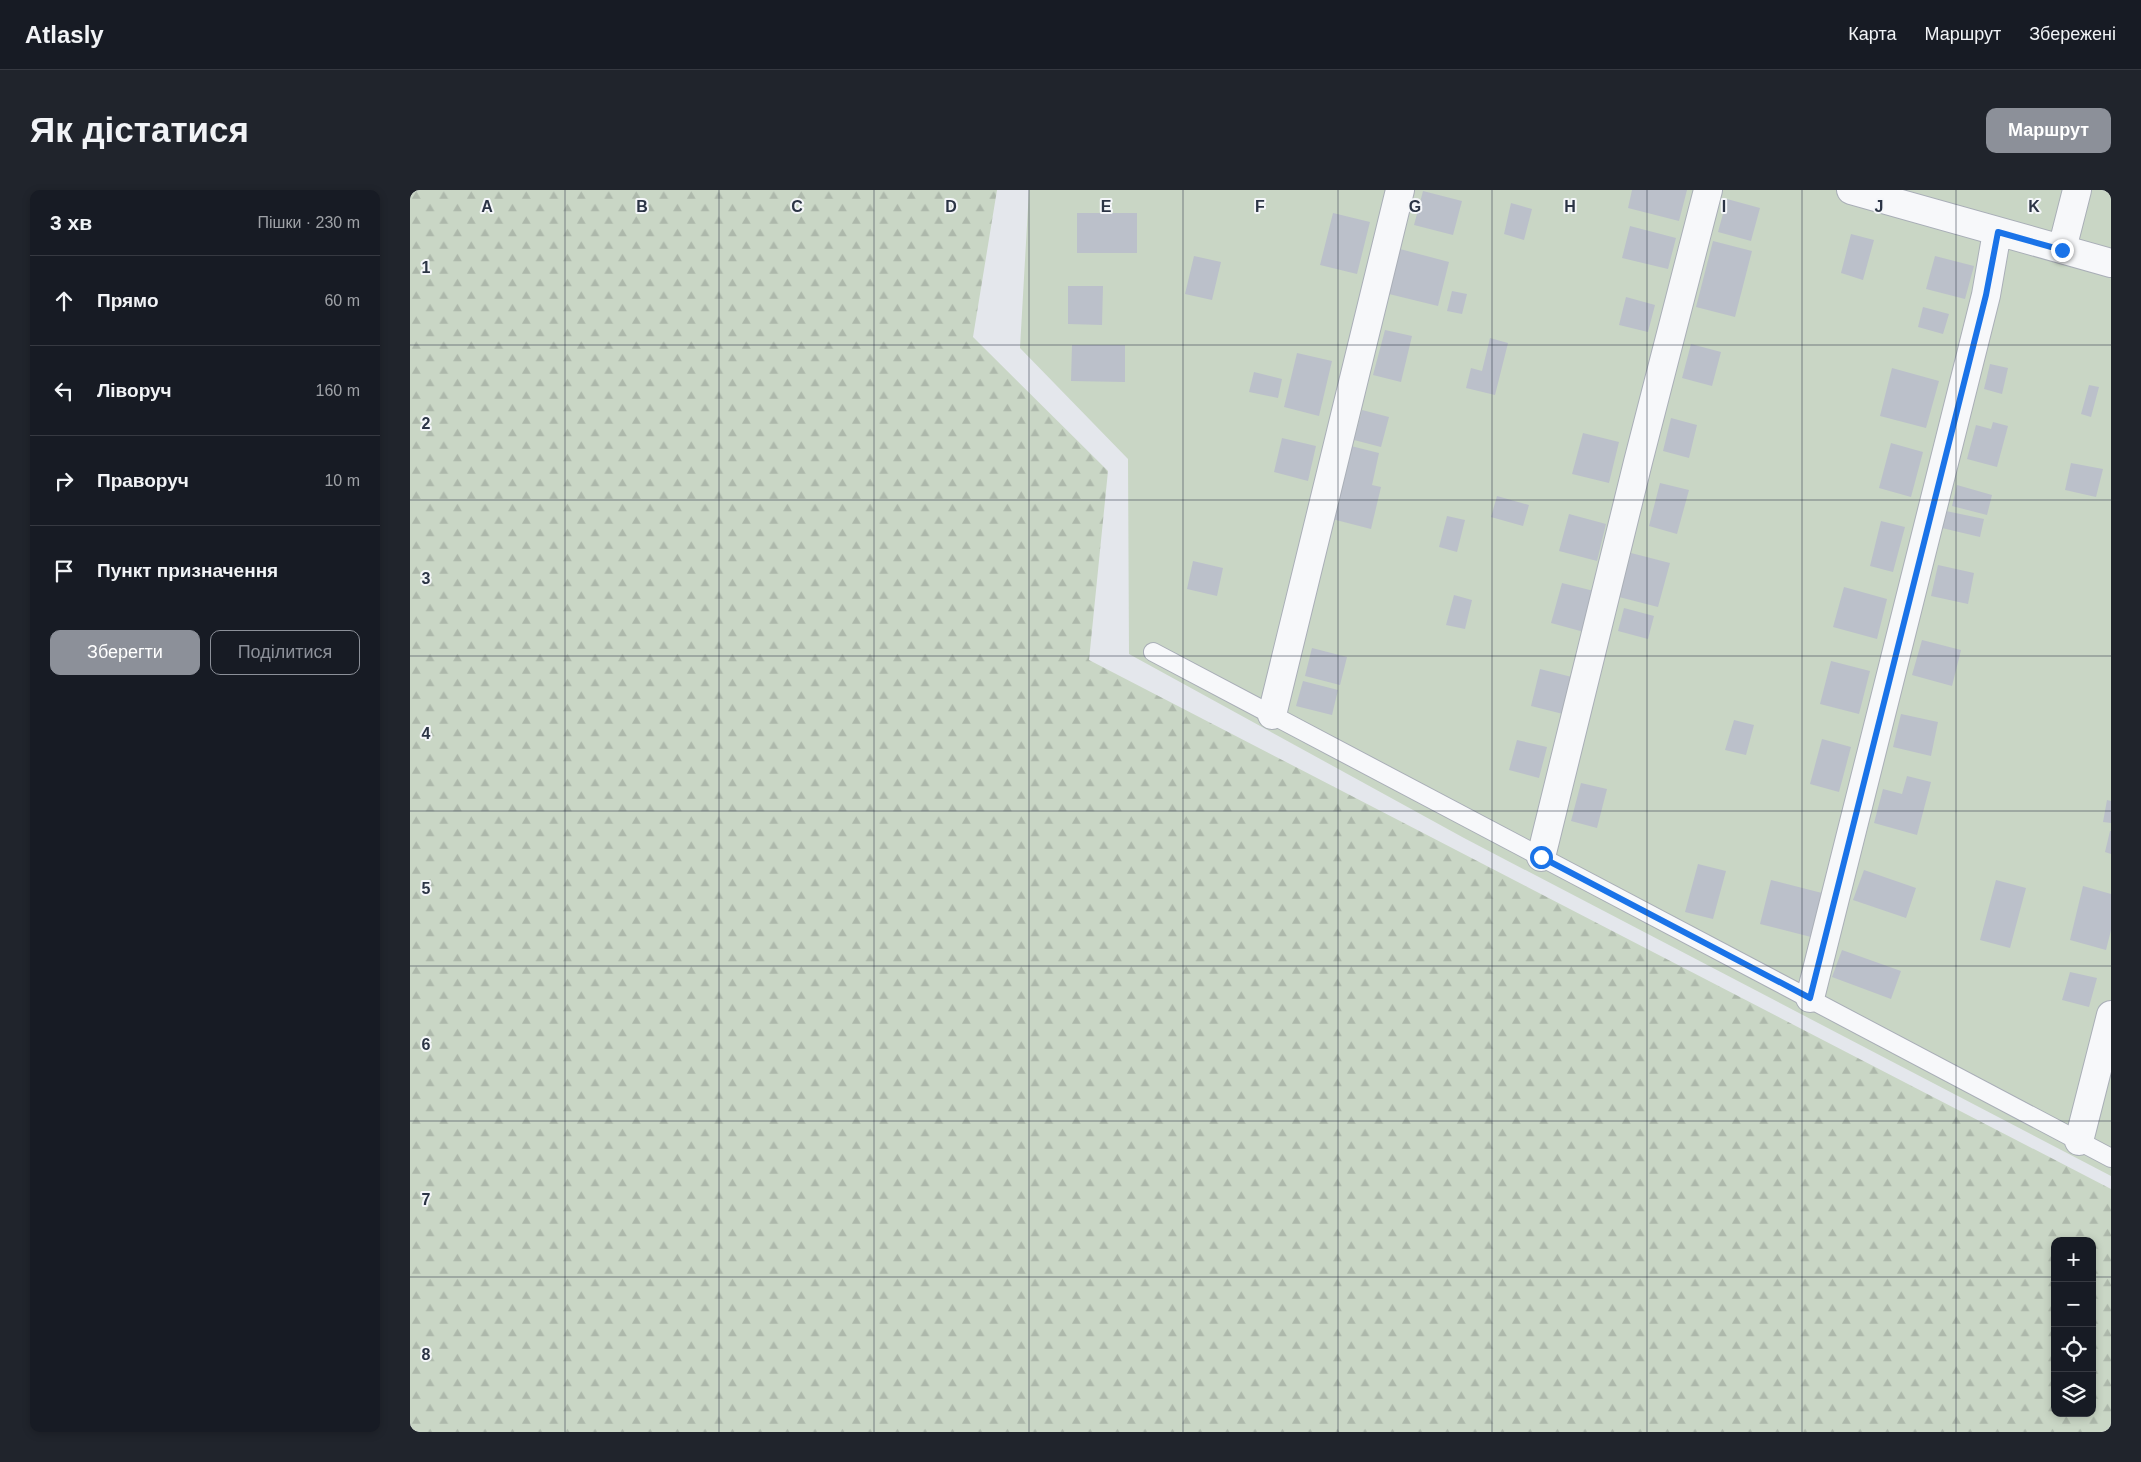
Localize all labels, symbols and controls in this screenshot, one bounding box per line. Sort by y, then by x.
text: Atlasly [25,21,104,48]
text: Карта [1848,24,1896,44]
text: Маршрут [1924,24,2001,44]
text: Збережені [2029,24,2116,44]
button: Маршрут [1986,108,2111,153]
text: Як дістатися [30,110,249,149]
text: A [481,198,493,215]
text: B [636,198,648,215]
text: C [791,198,803,215]
text: D [945,198,957,215]
text: E [1101,198,1112,215]
text: F [1255,198,1265,215]
text: G [1409,198,1421,215]
text: H [1564,198,1576,215]
text: I [1722,198,1726,215]
text: J [1875,198,1883,215]
text: K [2028,198,2040,215]
text: 3 хв [50,211,92,234]
text: Пішки · 230 m [257,214,360,231]
route end [2051,239,2074,262]
text: 1 [422,259,431,276]
icon: ahead [50,287,78,315]
text: Прямо [97,290,159,311]
text: 60 m [324,292,360,309]
icon: left [50,377,78,405]
text: Ліворуч [97,380,172,401]
text: 160 m [316,382,360,399]
text: 2 [422,415,431,432]
icon: right [50,467,78,495]
text: Праворуч [97,470,189,491]
text: 10 m [324,472,360,489]
icon: arrive [50,557,78,585]
text: Пункт призначення [97,560,278,581]
text: 3 [422,570,431,587]
button: Зберегти [50,630,200,675]
button: Поділитися [210,630,360,675]
text: 4 [422,725,431,742]
route start [1530,846,1553,869]
text: 5 [422,880,431,897]
text: 6 [422,1036,431,1053]
text: 7 [422,1191,431,1208]
map controls [2051,1237,2096,1417]
button: + [2051,1237,2096,1282]
button: − [2051,1282,2096,1327]
button: locate [2051,1327,2096,1372]
text: 8 [422,1346,431,1363]
button: layers [2051,1372,2096,1417]

